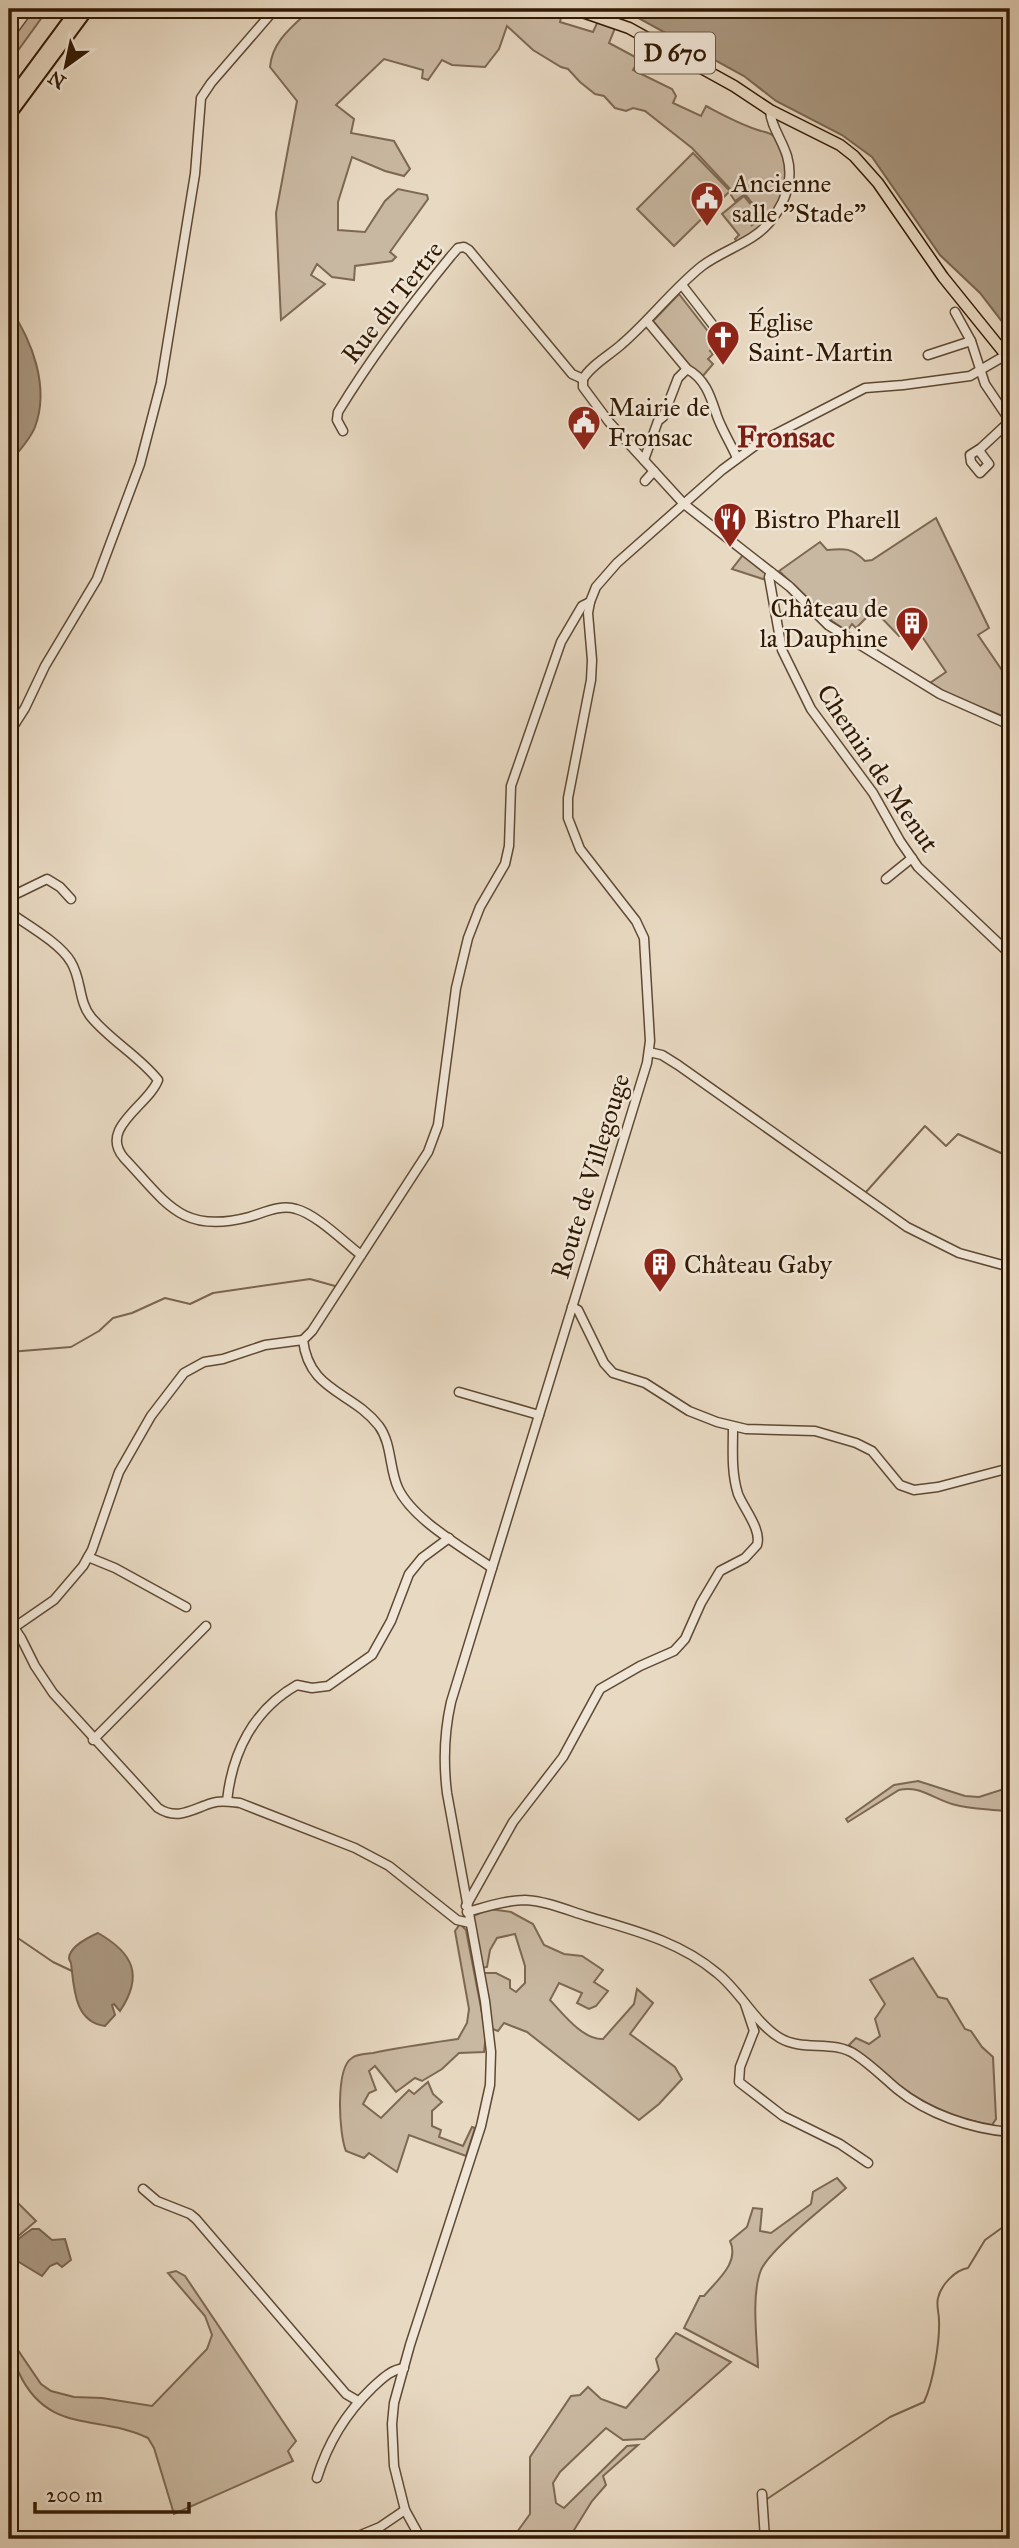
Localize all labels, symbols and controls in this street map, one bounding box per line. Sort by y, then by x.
north arrow [32,32,102,102]
road number: D 670 [635,32,715,74]
text: N [44,66,70,94]
place label: Ancienne salle "Stade" [731,167,866,229]
public building icon: Ancienne salle "Stade" [688,179,726,228]
street label: Rue du Tertre [334,234,450,370]
place label: Église Saint-Martin [748,306,893,368]
church icon: Église Saint-Martin [704,318,742,367]
place label: Mairie de Fronsac [608,391,710,453]
public building icon: Mairie de Fronsac [565,403,603,452]
district label: Fronsac [737,419,835,455]
restaurant icon: Bistro Pharell [711,500,749,549]
place label: Bistro Pharell [754,503,900,535]
place label: Château de la Dauphine [760,592,888,654]
building icon: Château de la Dauphine [893,604,931,653]
street label: Chemin de Menut [810,678,946,858]
street label: Route de Villegouge [544,1070,636,1282]
building icon: Château Gaby [641,1245,679,1294]
place label: Château Gaby [684,1248,833,1280]
scale bar [35,2471,189,2515]
text: 200 m [46,2482,103,2508]

